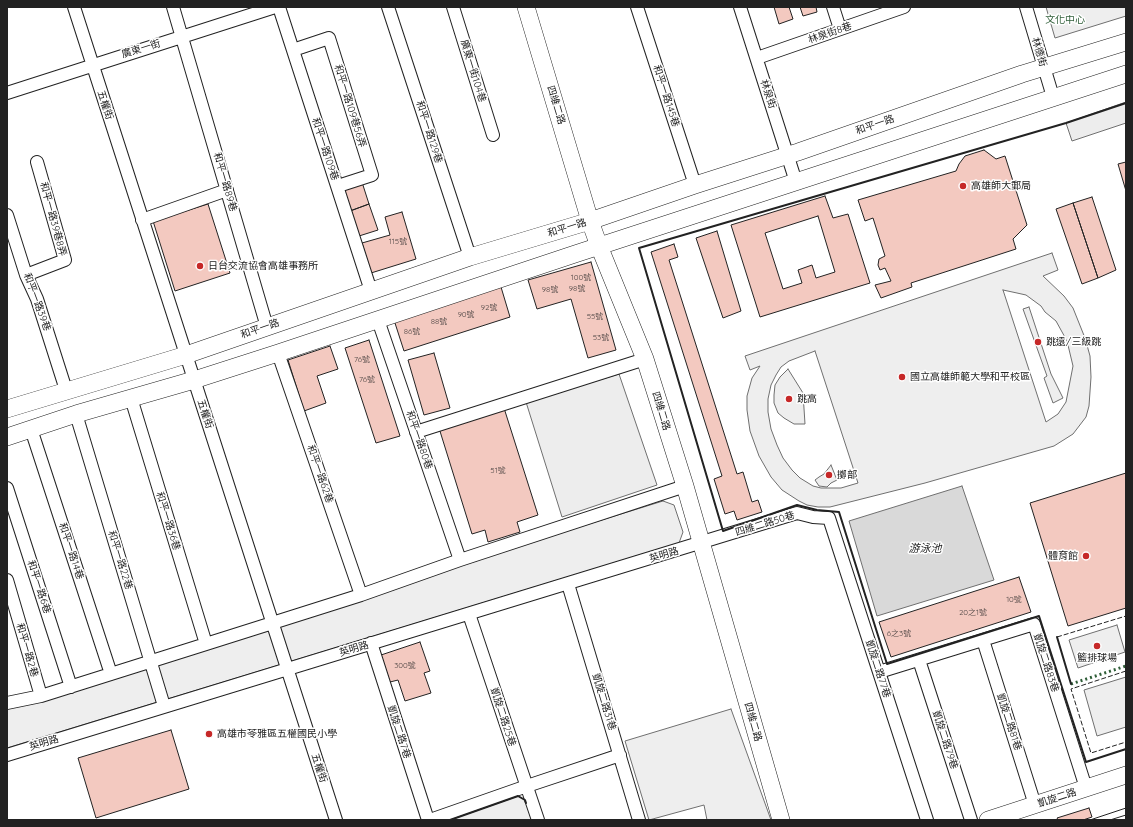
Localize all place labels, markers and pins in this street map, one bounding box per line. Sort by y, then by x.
place label: 高雄師大郵局 [971,180,1031,192]
marker: 高雄師大郵局 [958,181,968,191]
place label: 日台交流協會高雄事務所 [208,260,318,272]
marker: 日台交流協會高雄事務所 [195,261,205,271]
place label: 跳遠/三級跳 [1046,336,1101,348]
marker: 跳遠/三級跳 [1033,337,1043,347]
place label: 國立高雄師範大學和平校區 [910,371,1030,383]
marker: 國立高雄師範大學和平校區 [897,372,907,382]
place label: 跳高 [797,393,817,405]
marker: 跳高 [784,394,794,404]
place label: 擲部 [837,469,857,481]
marker: 擲部 [824,470,834,480]
place label: 體育館 [1048,550,1078,562]
marker: 體育館 [1081,551,1091,561]
marker: 籃排球場 [1092,641,1102,651]
place label: 籃排球場 [1077,652,1117,664]
place label: 高雄市苓雅區五權國民小學 [217,728,337,740]
marker: 高雄市苓雅區五權國民小學 [204,729,214,739]

